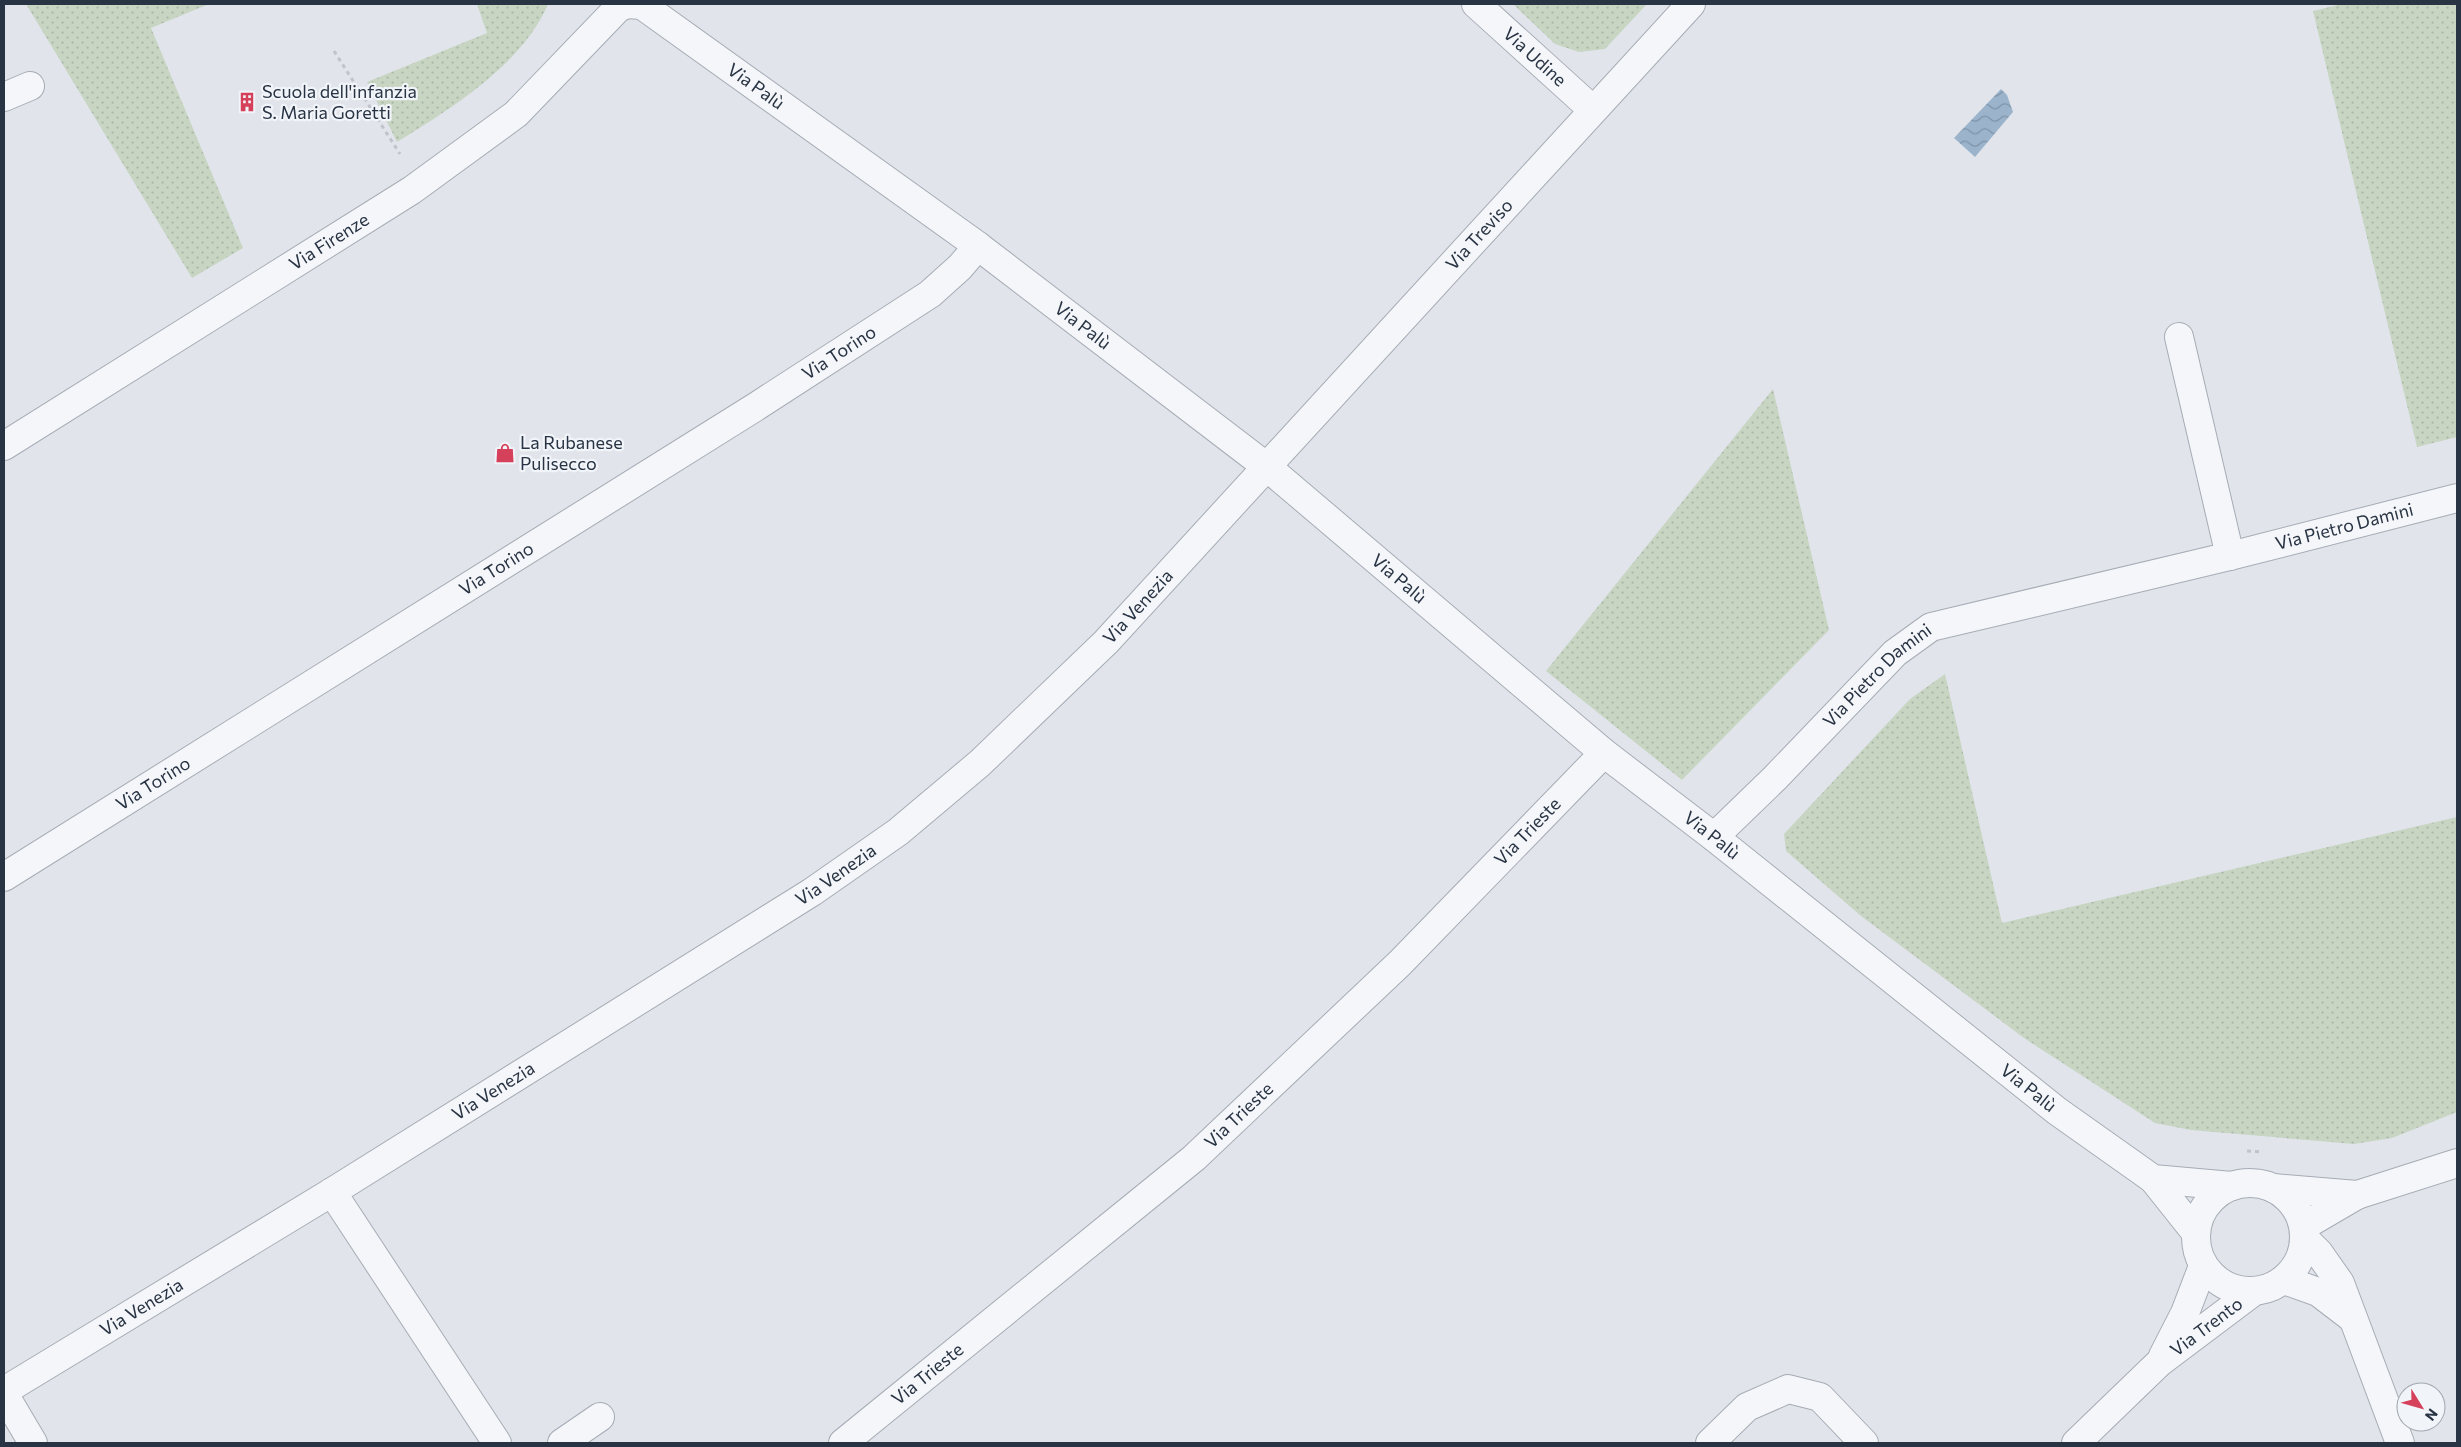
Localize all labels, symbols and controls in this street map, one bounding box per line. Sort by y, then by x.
street label: Via Udine [1499,22,1571,91]
street label: Via Palù [723,58,789,114]
place label: Scuola dell'infanzia S. Maria Goretti [262,80,417,123]
building icon: Scuola dell'infanzia S. Maria Goretti [236,91,258,113]
street label: Via Treviso [1441,194,1517,274]
street label: Via Firenze [285,208,373,274]
street label: Via Palù [1050,297,1116,354]
street label: Via Torino [797,320,880,384]
place label: La Rubanese Pulisecco [520,431,623,474]
shop icon: La Rubanese Pulisecco [494,442,516,464]
street label: Via Pietro Damini [2273,498,2416,554]
street label: Via Torino [455,537,537,600]
street label: Via Palù [1367,548,1431,607]
street label: Via Venezia [1098,564,1177,648]
street label: Via Pietro Damini [1818,618,1935,731]
street label: Via Torino [111,751,194,814]
street label: Via Trieste [1489,792,1565,869]
street label: Via Palù [1680,806,1745,863]
street label: Via Venezia [791,839,880,910]
street label: Via Venezia [447,1056,538,1124]
street label: Via Palù [1997,1058,2061,1116]
street label: Via Trieste [1199,1077,1277,1152]
street label: Via Venezia [96,1273,187,1340]
street label: Via Trento [2166,1292,2246,1360]
street label: Via Trieste [887,1338,967,1409]
north arrow [2396,1382,2446,1432]
text: N [2422,1406,2442,1424]

